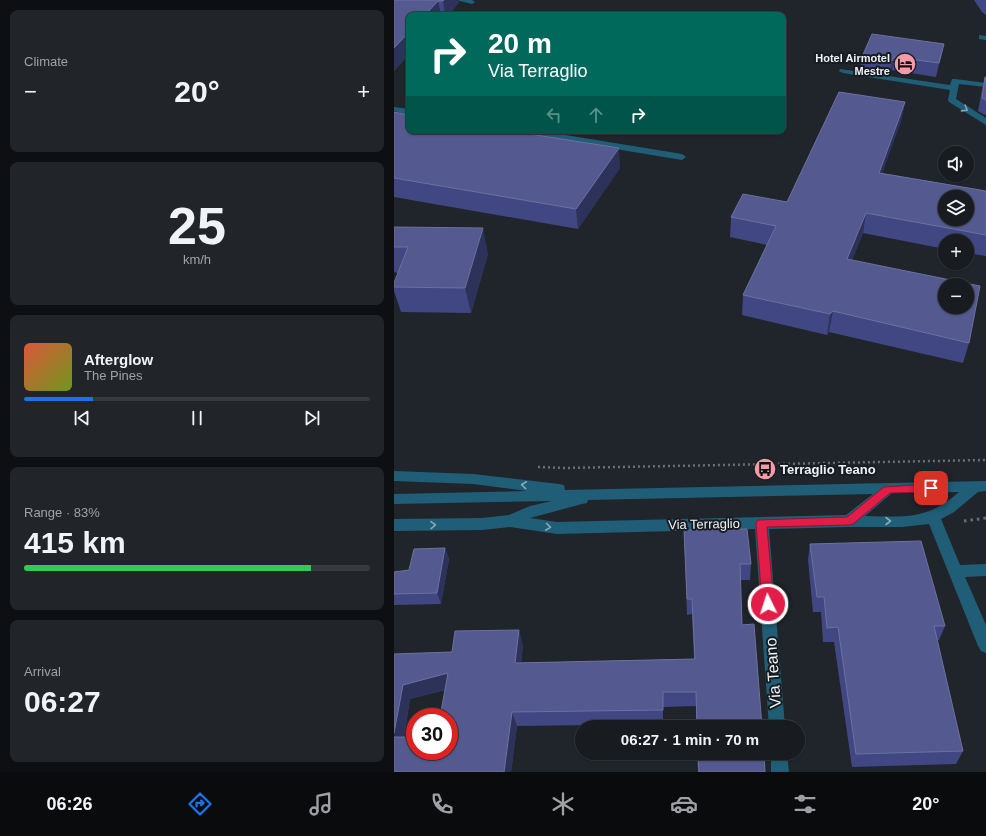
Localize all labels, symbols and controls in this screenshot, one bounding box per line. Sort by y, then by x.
icon: right [422,28,474,80]
text: 20 m [488,28,552,59]
hotel icon: Hotel Airmotel Mestre [892,51,918,77]
place label: Hotel Airmotel Mestre [815,52,890,77]
text: Climate [24,54,68,69]
text: Via Terraglio [488,61,587,81]
text: 20° [174,75,220,108]
text: − [24,79,37,104]
text: + [357,79,370,104]
icon: left [543,104,565,126]
icon: ahead [585,104,607,126]
icon: right [627,104,649,126]
one-way arrow [961,104,968,111]
map controls [938,146,974,314]
button: sound [938,146,974,182]
button: layers [938,190,974,226]
text: 25 [168,197,226,255]
button: + [938,234,974,270]
text: km/h [183,252,211,267]
button: − [938,278,974,314]
text: Afterglow [84,351,153,368]
text: The Pines [84,368,143,383]
icon: previous [71,407,93,429]
icon: pause [186,407,208,429]
icon: next [301,407,323,429]
bus stop icon: Terraglio Teano [752,456,778,482]
place label: Terraglio Teano [780,462,876,477]
pin [914,471,948,505]
icon: arrive [920,477,942,499]
one-way arrow [521,480,527,489]
text: Range · 83% [24,505,100,520]
street label: Via Terraglio [668,516,740,532]
one-way arrow [885,517,891,525]
one-way arrow [430,521,436,529]
one-way arrow [545,522,551,531]
text: 415 km [24,526,126,559]
position arrow [747,583,789,625]
street label: Via Teano [762,637,784,709]
text: Arrival [24,664,61,679]
text: 06:27 [24,685,101,718]
speed limit sign: 30 [406,708,458,760]
text: 06:27 · 1 min · 70 m [621,731,759,748]
icon: directions [186,790,214,818]
icon: music [307,790,335,818]
icon: phone [428,790,456,818]
icon: climate [549,790,577,818]
icon: car [670,790,698,818]
icon: filters [791,790,819,818]
text: 06:26 [47,794,93,814]
text: 20° [912,794,939,814]

